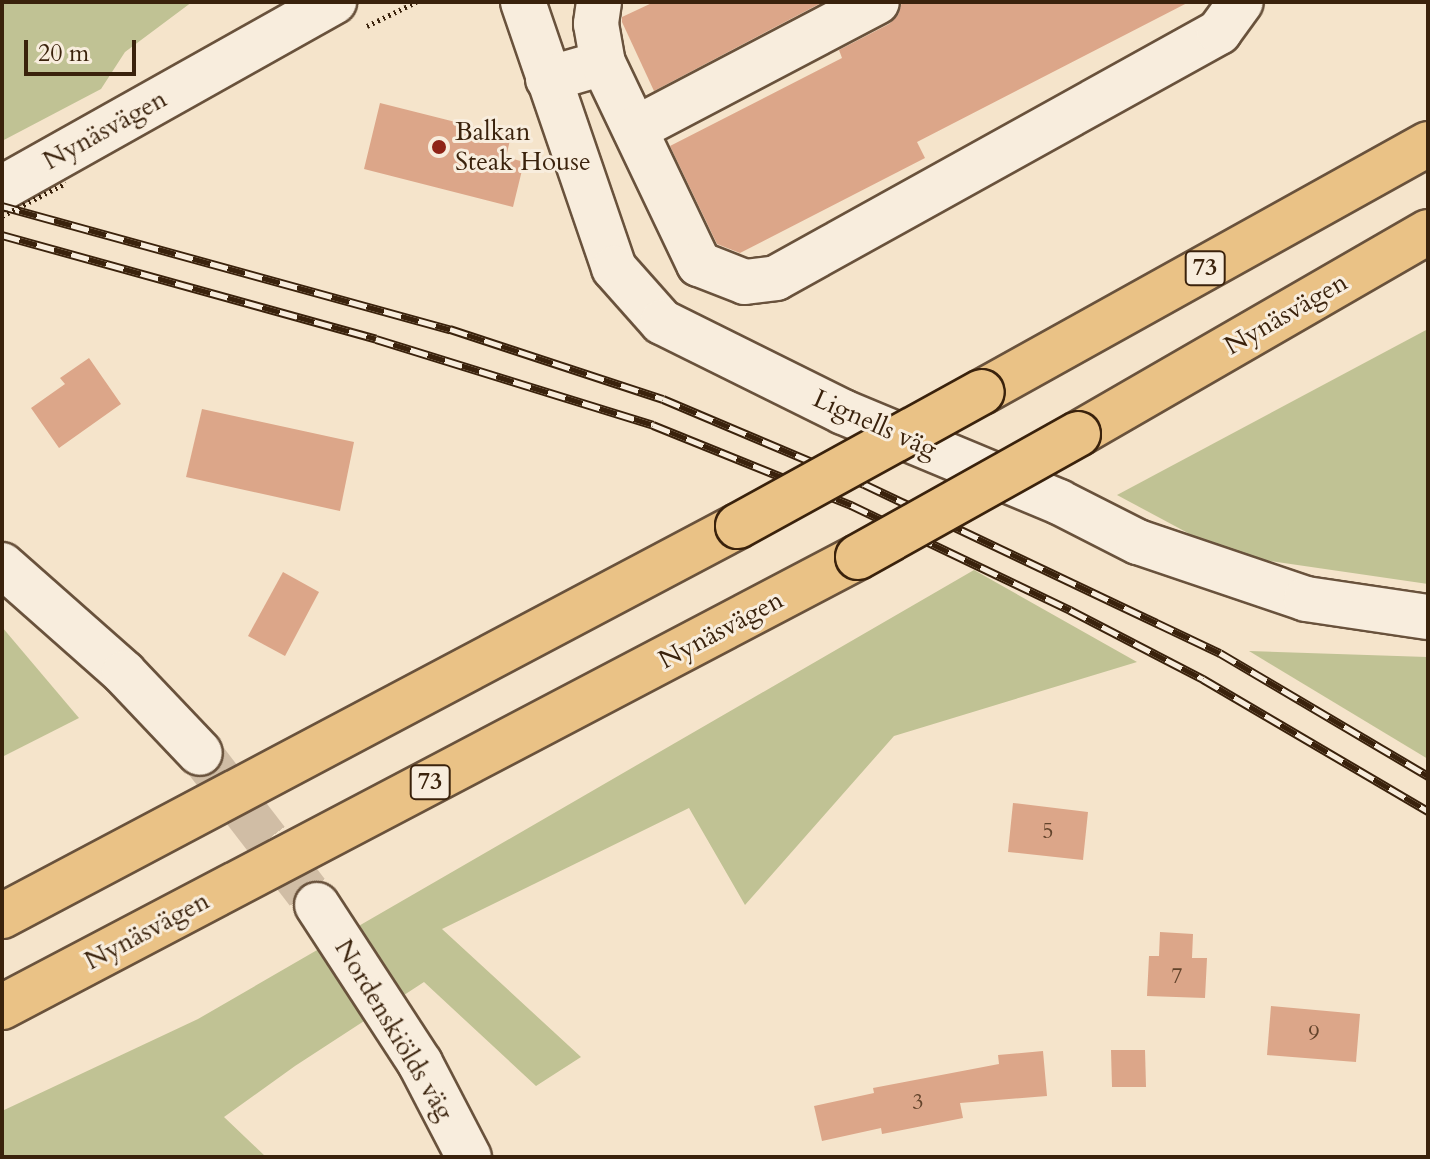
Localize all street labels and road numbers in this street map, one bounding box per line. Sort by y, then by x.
street label: Nynäsvägen [38,83,172,177]
road number: 73 [1183,248,1227,288]
street label: Nynäsvägen [1219,266,1353,362]
street label: Lignells väg [808,383,942,465]
street label: Nynäsvägen [653,584,789,676]
road number: 73 [408,762,452,802]
street label: Nynäsvägen [79,885,215,977]
street label: Nordenskiölds väg [328,934,460,1126]

